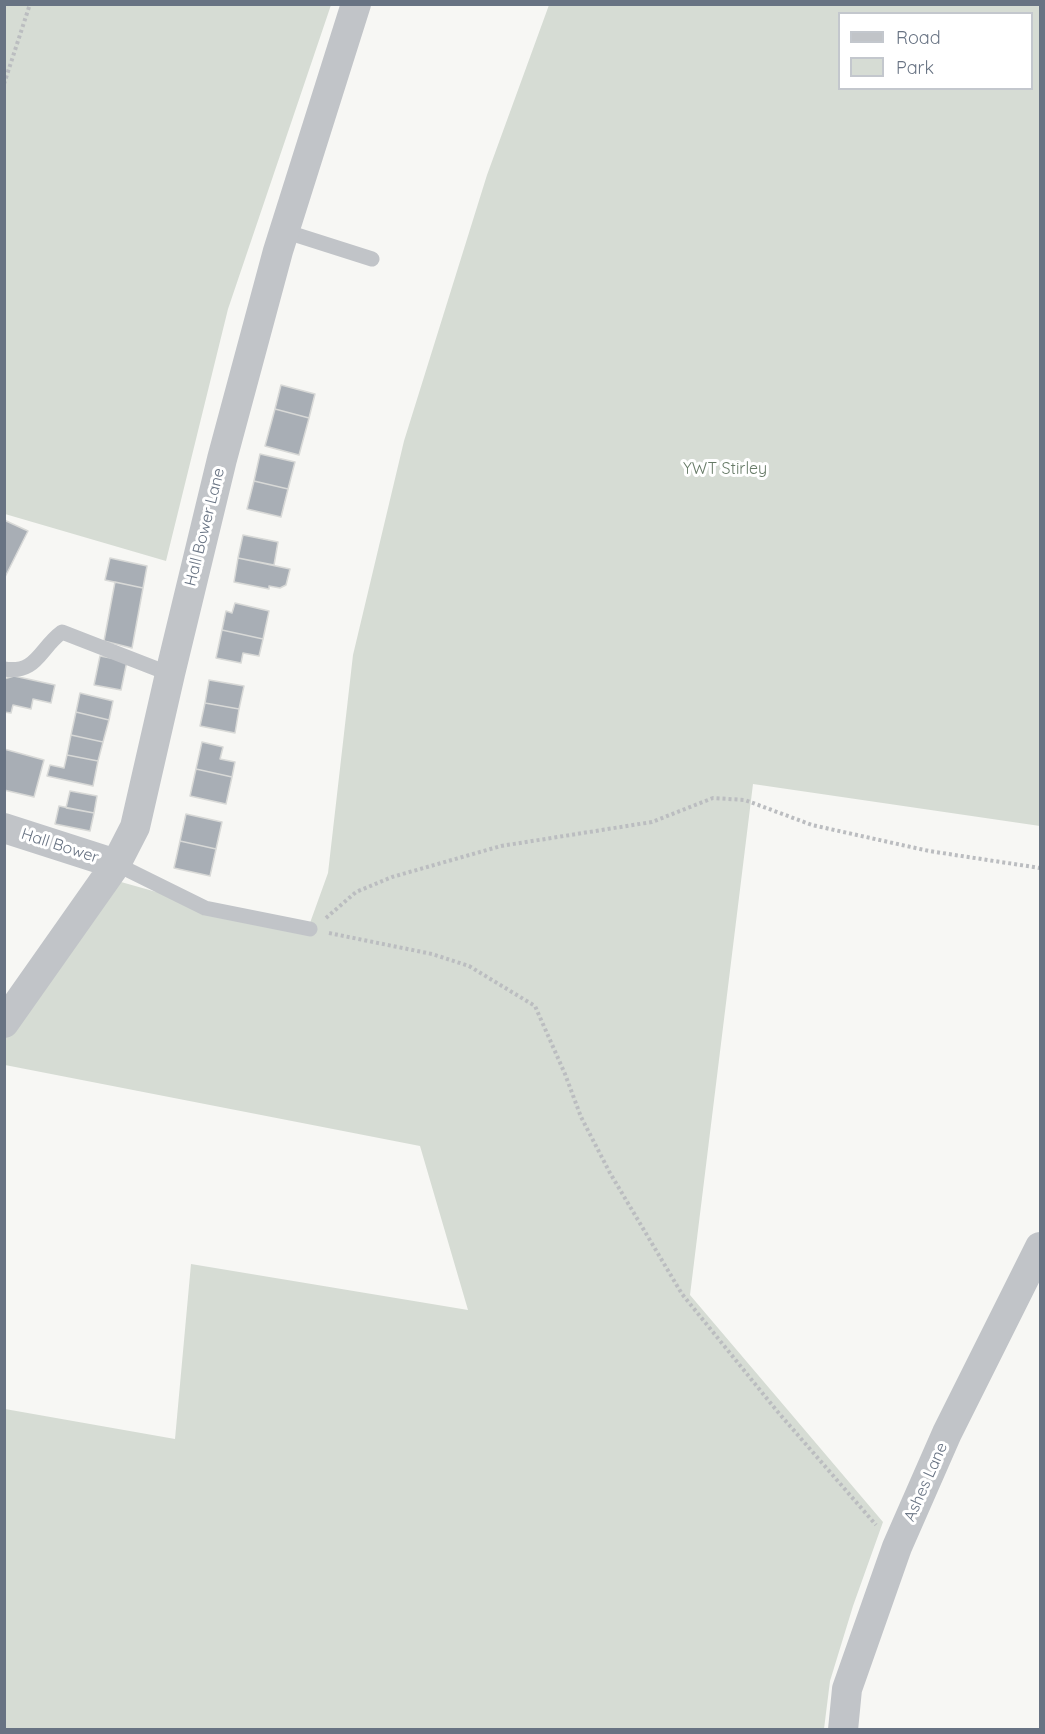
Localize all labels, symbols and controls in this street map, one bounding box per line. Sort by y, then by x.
legend [838,12,1033,90]
text: Road [896,26,941,49]
text: Park [896,56,934,79]
park label: YWT Stirley [683,459,767,479]
street label: Hall Bower Lane [181,466,229,588]
street label: Hall Bower [19,824,101,868]
street label: Ashes Lane [900,1440,952,1524]

